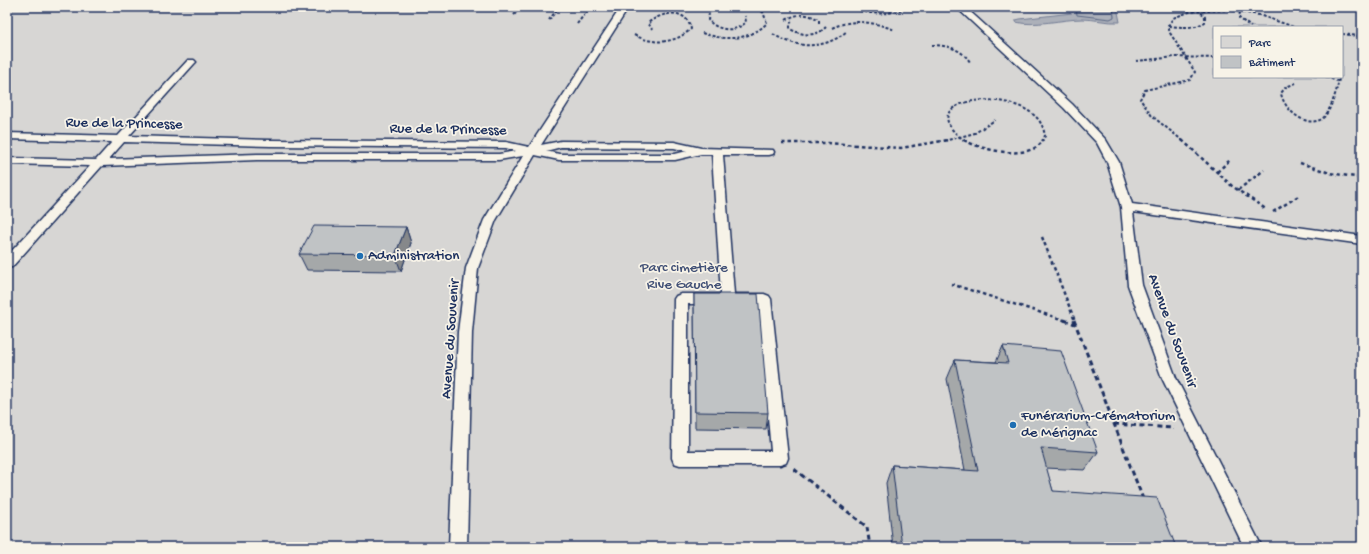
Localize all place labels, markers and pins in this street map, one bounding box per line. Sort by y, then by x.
place label: Administration [368,247,460,265]
marker: Administration [355,251,365,261]
place label: Funérarium-Crématorium de Mérignac [1020,407,1176,442]
marker: Funérarium-Crématorium de Mérignac [1008,420,1018,430]

